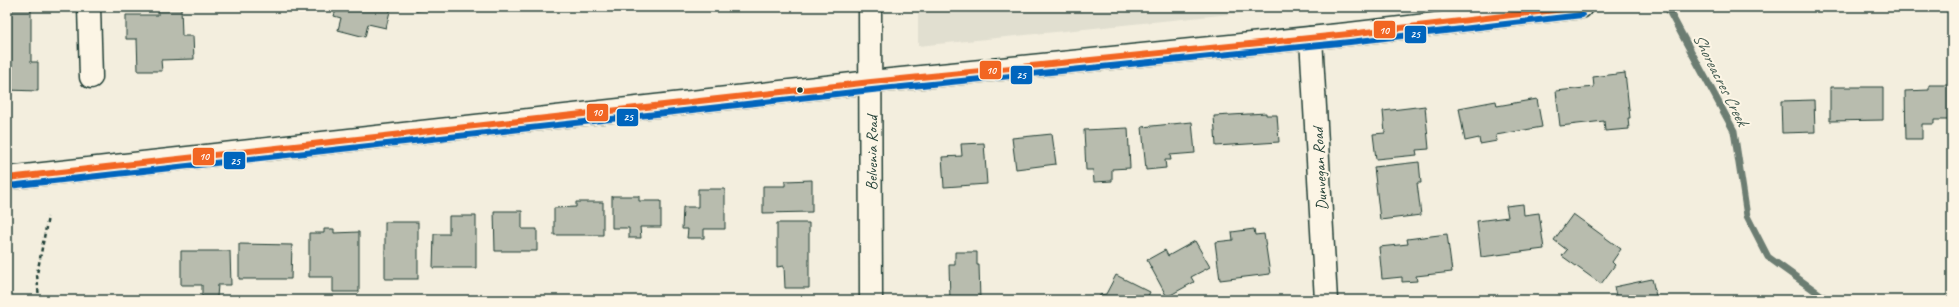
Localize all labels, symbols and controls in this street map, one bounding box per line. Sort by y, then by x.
line badge: 10 [1373,20,1396,39]
text: 10 [1379,23,1390,37]
line badge: 25 [1404,25,1427,44]
text: 25 [1410,27,1421,41]
water label: Shoreacres Creek [1688,30,1754,131]
line badge: 10 [979,60,1002,80]
text: 10 [986,63,997,77]
line badge: 25 [1010,65,1033,85]
text: 25 [1016,68,1027,82]
unlabelled marker [795,85,805,95]
line badge: 10 [586,103,609,122]
text: 10 [592,105,603,119]
line badge: 25 [616,108,639,127]
text: 25 [623,110,634,124]
street label: Belvenia Road [862,113,882,190]
street label: Dunvegan Road [1308,124,1332,211]
line badge: 10 [192,147,215,166]
text: 10 [199,149,210,163]
line badge: 25 [223,151,246,170]
text: 25 [230,154,241,168]

